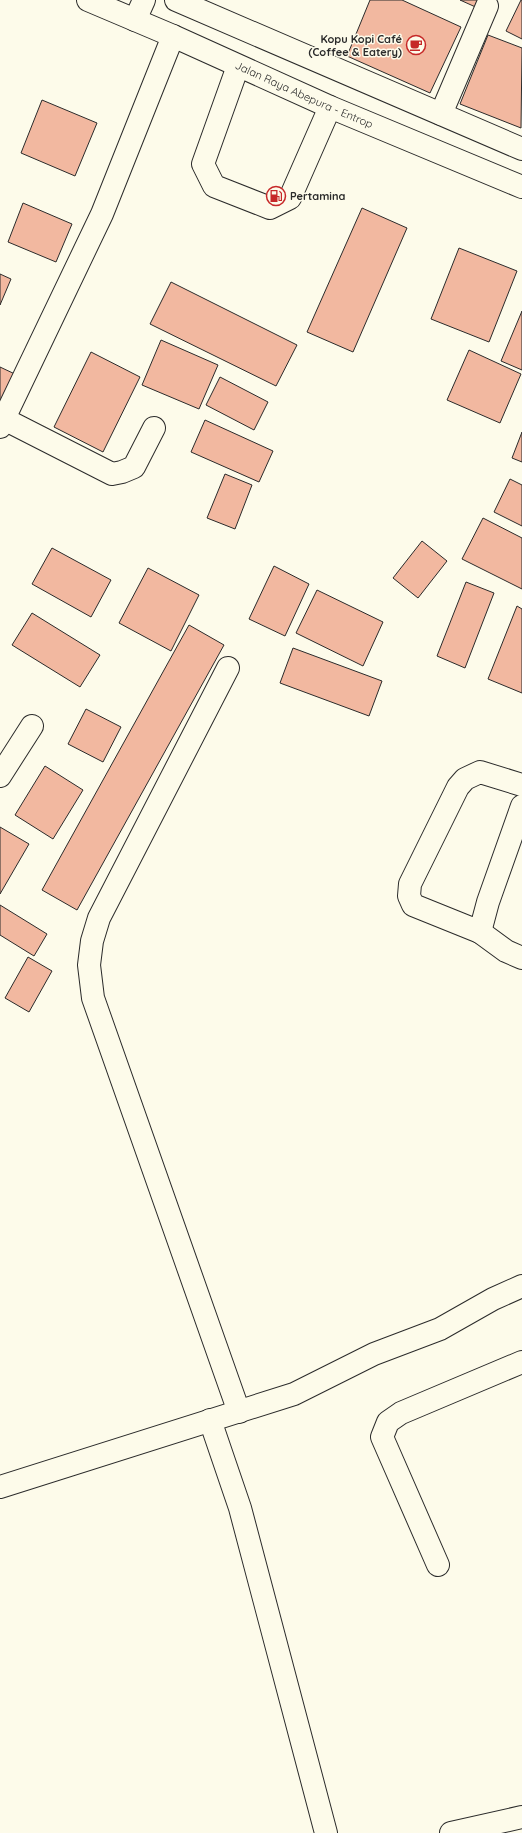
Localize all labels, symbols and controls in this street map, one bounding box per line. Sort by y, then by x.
place label: Kopu Kopi Café (Coffee & Eatery) [308,32,403,59]
cafe icon: Kopu Kopi Café (Coffee & Eatery) [405,34,427,56]
street label: Jalan Raya Abepura - Entrop [233,58,375,131]
fuel station icon: Pertamina [265,185,287,207]
place label: Pertamina [290,189,345,203]

